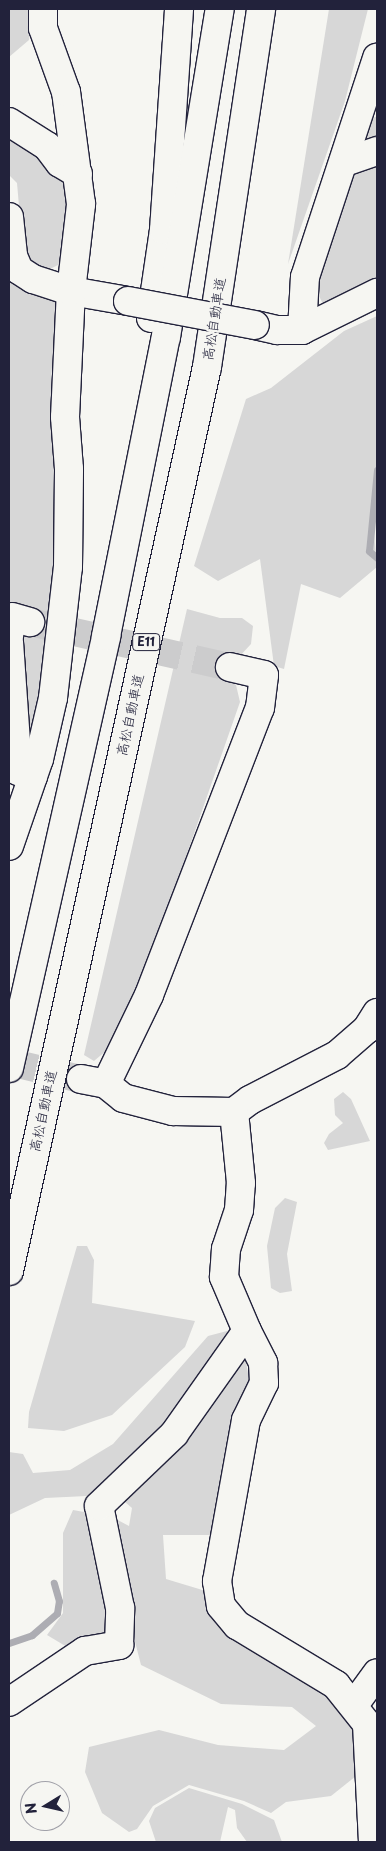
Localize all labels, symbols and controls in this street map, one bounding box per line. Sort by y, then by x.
street label: 高松自動車道 [199,276,229,362]
road number: E11 [131,632,161,652]
street label: 高松自動車道 [113,672,147,758]
street label: 高松自動車道 [26,1068,60,1154]
north arrow [20,1781,70,1831]
text: N [19,1801,42,1815]

